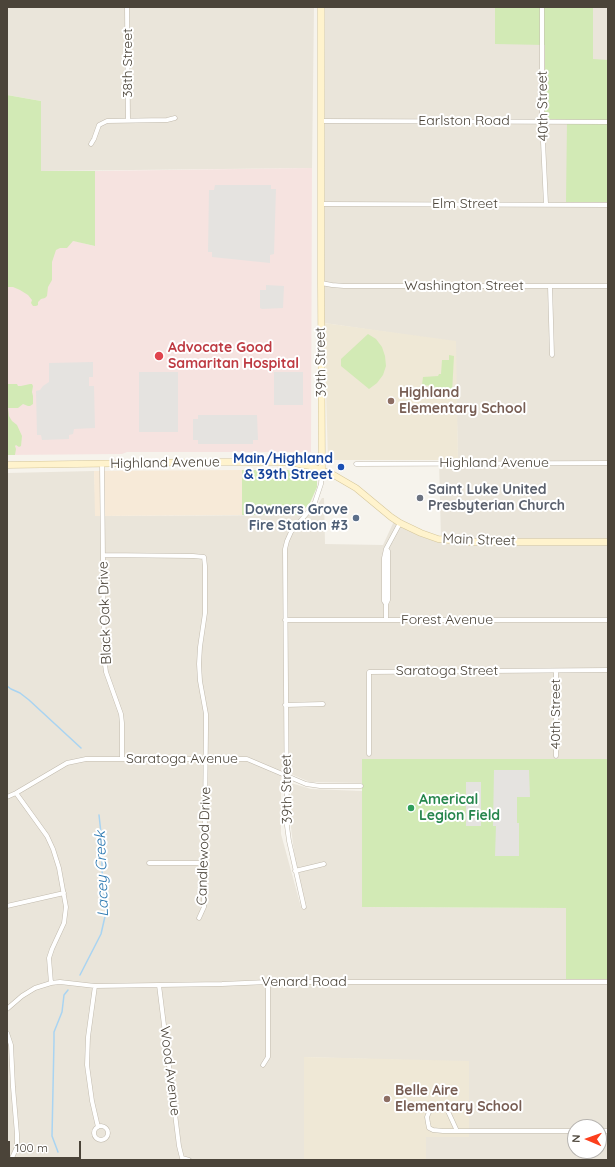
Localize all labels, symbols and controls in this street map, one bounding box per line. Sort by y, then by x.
street label: 38th Street [120,28,136,98]
street label: 40th Street [534,71,552,141]
street label: Earlston Road [418,113,510,129]
street label: Elm Street [432,196,498,212]
street label: Washington Street [404,278,524,294]
street label: 39th Street [312,327,330,397]
place label: Advocate Good Samaritan Hospital [168,340,299,372]
marker: Advocate Good Samaritan Hospital [153,350,165,362]
place label: Highland Elementary School [399,385,526,418]
marker: Highland Elementary School [386,396,396,406]
place label: Main/Highland & 39th Street [233,451,333,484]
street label: Highland Avenue [110,454,220,472]
street label: Highland Avenue [439,455,549,471]
marker: Main/Highland & 39th Street [336,462,346,472]
place label: Saint Luke United Presbyterian Church [428,482,565,514]
marker: Saint Luke United Presbyterian Church [415,493,425,503]
place label: Downers Grove Fire Station #3 [245,502,348,534]
marker: Downers Grove Fire Station #3 [351,513,361,523]
street label: Main Street [442,530,516,550]
street label: Black Oak Drive [95,561,115,665]
street label: Forest Avenue [401,612,493,628]
street label: Saratoga Street [396,663,498,679]
street label: 40th Street [548,679,564,749]
street label: Saratoga Avenue [126,751,238,767]
street label: 39th Street [278,754,296,824]
street label: Candlewood Drive [194,786,214,906]
place label: Americal Legion Field [419,792,500,824]
marker: Americal Legion Field [406,803,416,813]
water label: Lacey Creek [92,831,112,917]
street label: Venard Road [261,974,347,990]
street label: Wood Avenue [156,1025,184,1117]
place label: Belle Aire Elementary School [395,1083,522,1116]
marker: Belle Aire Elementary School [382,1094,392,1104]
north arrow [567,1119,607,1159]
scale bar [10,1133,83,1159]
text: N [569,1134,583,1143]
text: 100 m [15,1140,48,1155]

